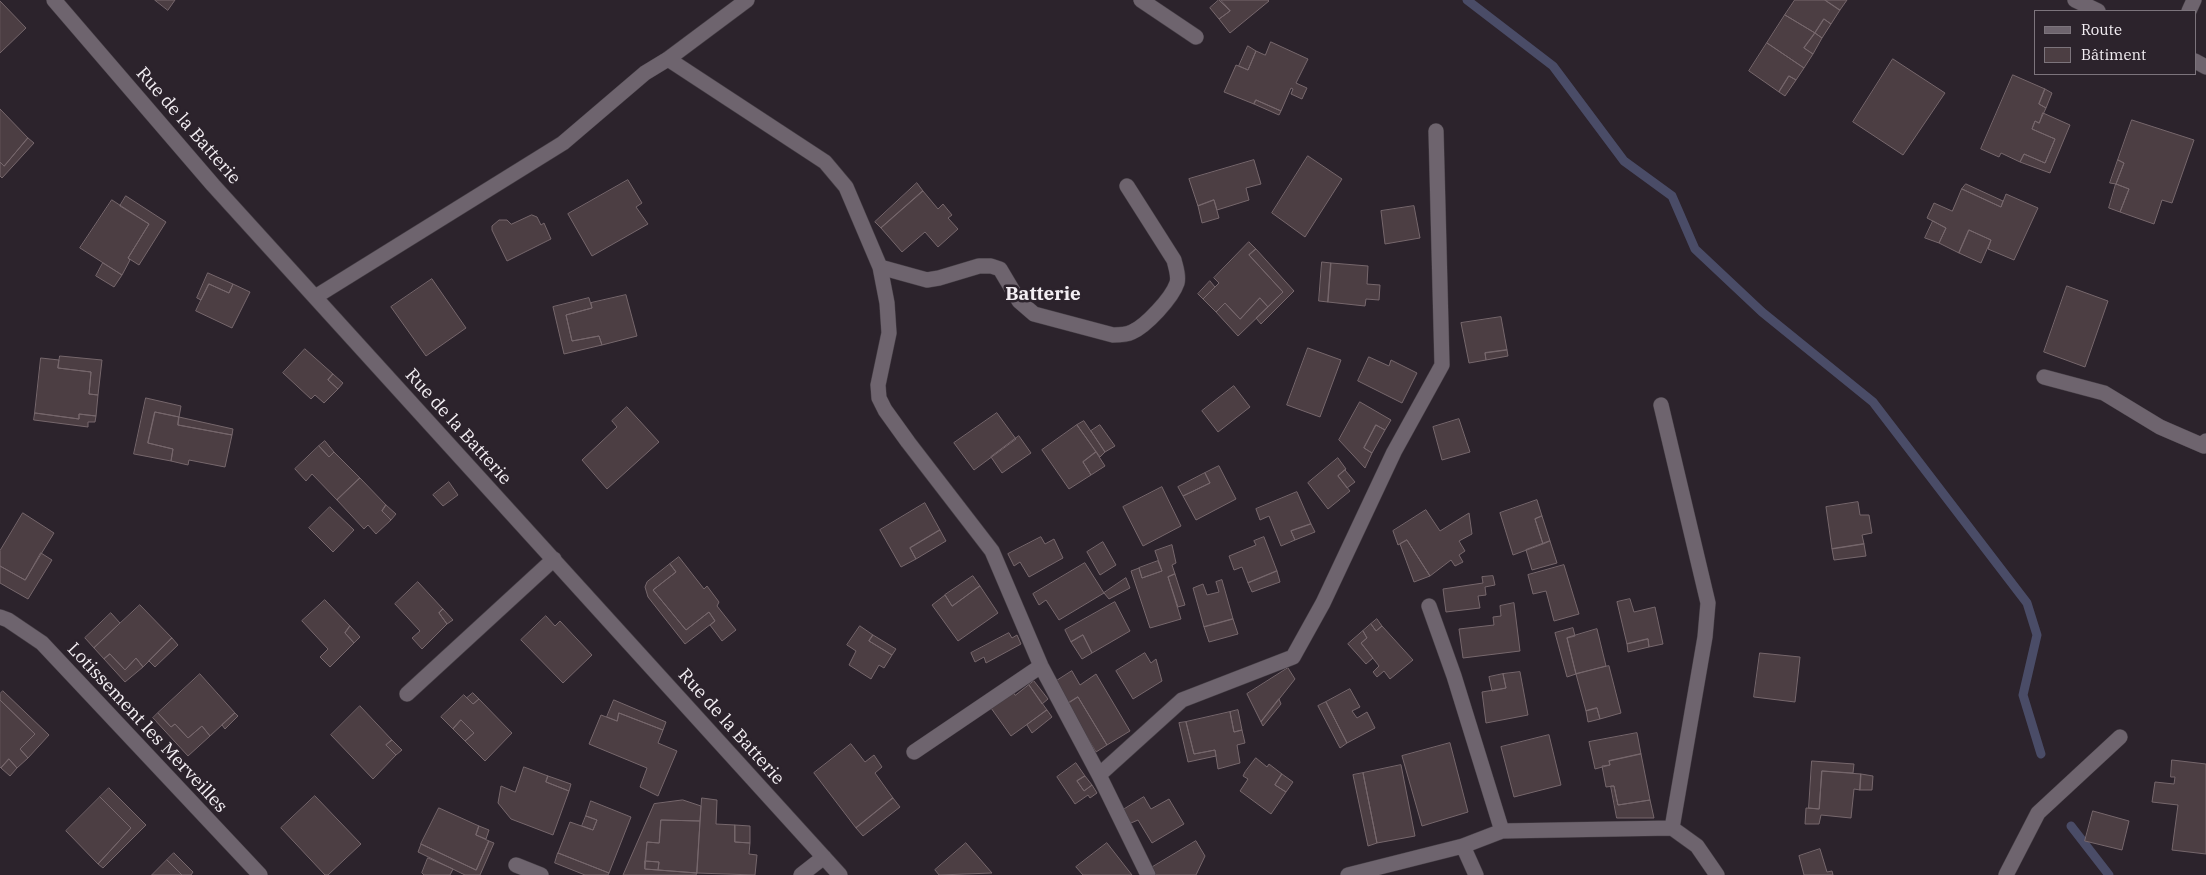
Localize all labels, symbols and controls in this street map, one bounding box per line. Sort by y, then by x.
legend [2034,10,2196,75]
text: Route [2081,20,2122,39]
text: Bâtiment [2081,45,2146,64]
street label: Rue de la Batterie [131,63,245,189]
district label: Batterie [1005,284,1081,306]
street label: Rue de la Batterie [400,365,516,489]
street label: Lotissement les Merveilles [62,638,232,818]
street label: Rue de la Batterie [673,665,789,789]

